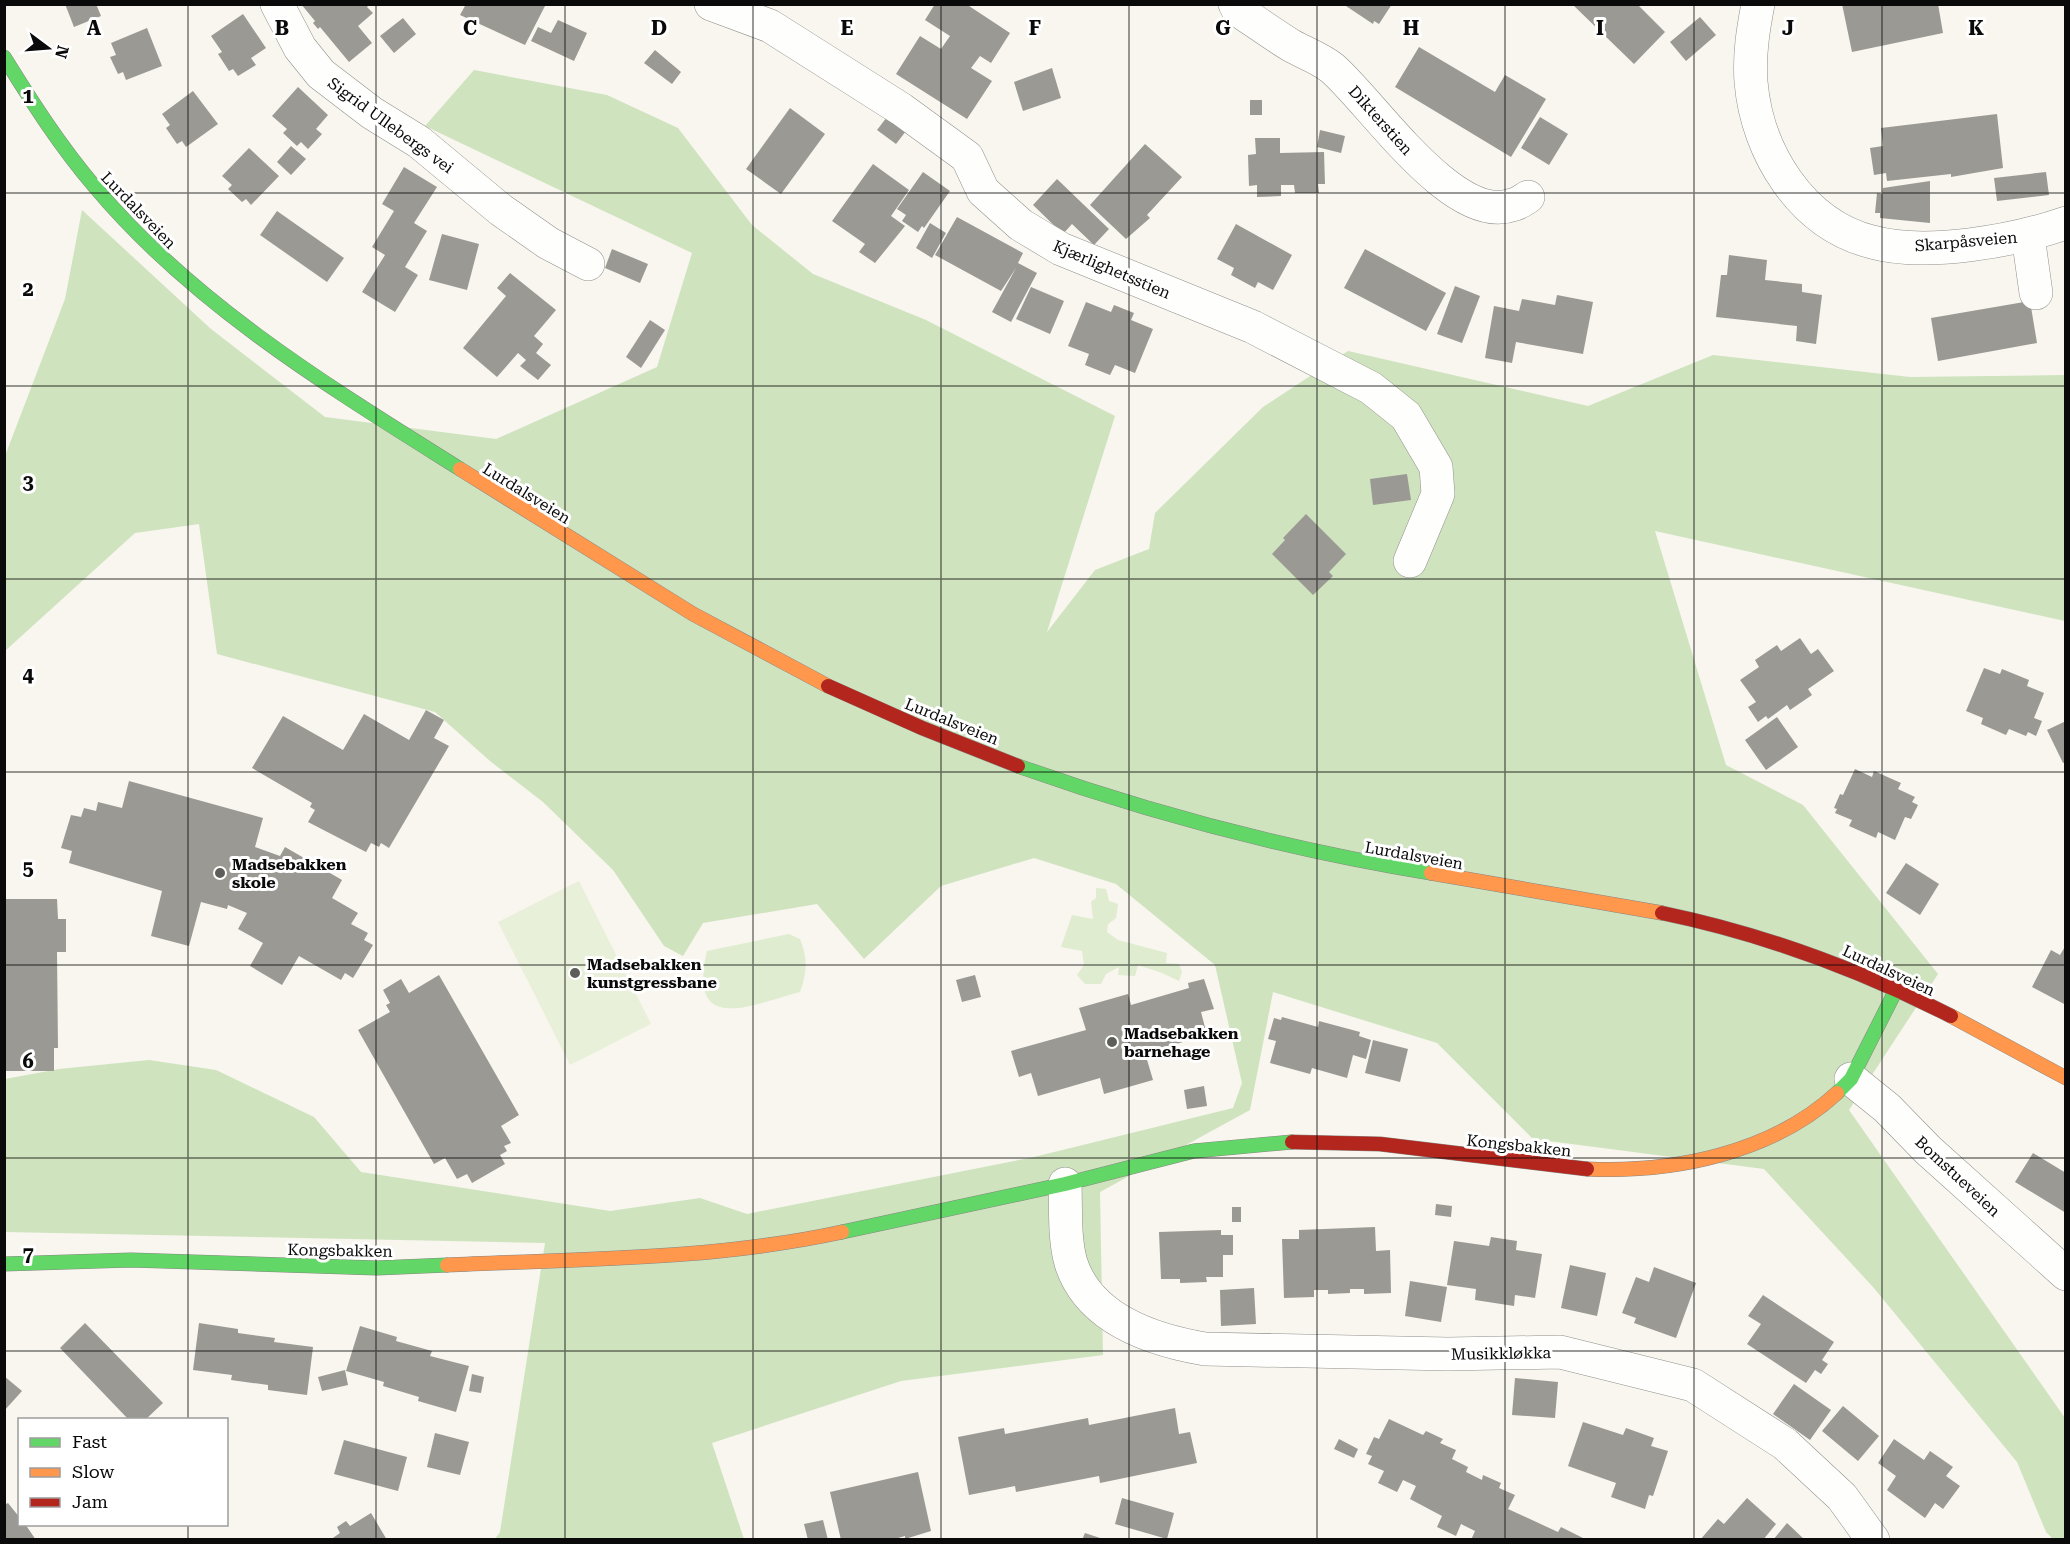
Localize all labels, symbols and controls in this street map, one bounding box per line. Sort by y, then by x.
text: A [87,16,102,40]
text: B [275,16,289,40]
text: C [463,16,477,40]
text: D [651,16,667,40]
text: E [841,16,854,40]
text: F [1029,16,1041,40]
text: G [1215,16,1231,40]
text: H [1403,16,1419,40]
text: I [1596,16,1604,40]
text: J [1782,16,1794,40]
text: K [1968,16,1984,40]
north arrow [18,18,78,78]
text: N [51,43,73,61]
street label: Sigrid Ullebergs vei [324,73,457,177]
street label: Dikterstien [1345,82,1417,159]
text: 1 [22,84,34,108]
street label: Lurdalsveien [97,168,180,253]
street label: Skarpåsveien [1914,228,2018,255]
street label: Kjærlighetsstien [1050,236,1173,303]
text: 2 [22,277,34,301]
street label: Lurdalsveien [479,459,574,528]
text: 3 [22,470,34,494]
text: 4 [22,663,34,687]
street label: Lurdalsveien [902,694,1002,749]
street label: Lurdalsveien [1363,837,1465,873]
place label: Madsebakken skole [232,855,347,892]
text: 5 [22,856,34,880]
marker: Madsebakken skole [213,866,227,880]
street label: Lurdalsveien [1840,941,1938,1000]
place label: Madsebakken kunstgressbane [587,955,717,992]
marker: Madsebakken kunstgressbane [568,966,582,980]
place label: Madsebakken barnehage [1124,1024,1239,1061]
marker: Madsebakken barnehage [1105,1035,1119,1049]
text: 6 [22,1049,34,1073]
street label: Kongsbakken [1466,1131,1572,1160]
street label: Bomstueveien [1911,1132,2004,1221]
street label: Kongsbakken [287,1240,393,1261]
text: 7 [22,1242,34,1266]
street label: Musikkløkka [1451,1343,1552,1364]
legend [18,1418,228,1526]
text: Fast [72,1431,107,1452]
text: Slow [72,1461,114,1482]
text: Jam [72,1491,108,1512]

